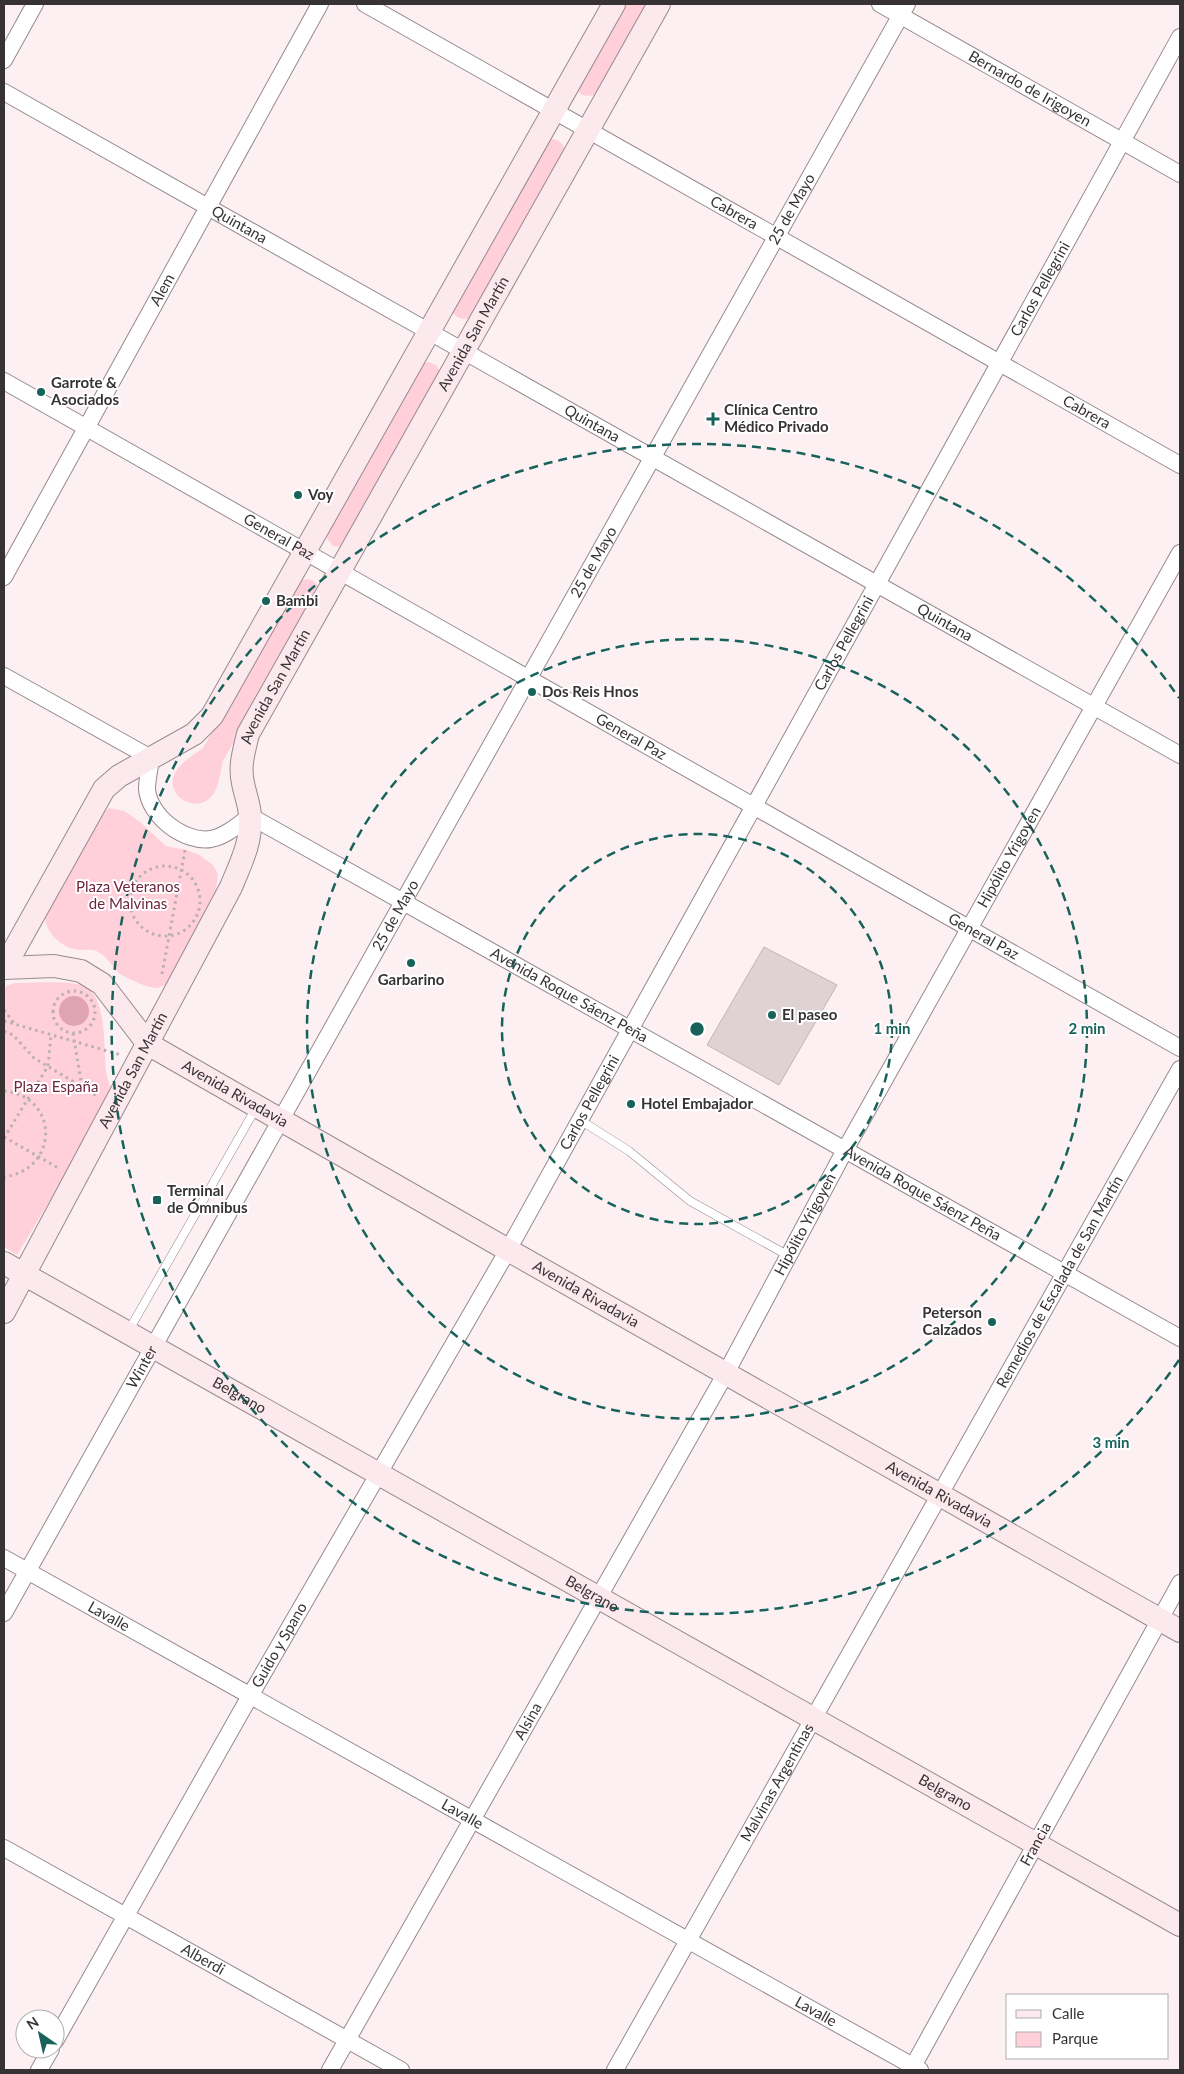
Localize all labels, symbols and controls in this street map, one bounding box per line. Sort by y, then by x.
street label: Bernardo de Irigoyen [966,46,1095,130]
street label: 25 de Mayo [764,170,818,247]
street label: Cabrera [708,191,762,232]
street label: Quintana [209,201,271,247]
street label: Carlos Pellegrini [1006,238,1073,339]
street label: Alem [145,270,178,309]
street label: Avenida San Martín [433,273,512,394]
place label: Garrote & Asociados [50,373,119,408]
marker: Garrote & Asociados [35,386,47,398]
street label: Cabrera [1060,391,1114,432]
street label: Quintana [562,400,623,445]
place label: Clínica Centro Médico Privado [724,400,829,435]
marker: Clínica Centro Médico Privado [706,412,720,426]
place label: Voy [307,485,334,503]
marker: Voy [292,489,304,501]
street label: General Paz [241,509,318,563]
street label: 25 de Mayo [566,523,620,600]
place label: Bambi [276,591,318,609]
street label: Carlos Pellegrini [810,592,877,694]
marker: Bambi [260,595,272,607]
street label: Quintana [914,599,976,644]
street label: Avenida San Martín [236,626,313,746]
place label: Dos Reis Hnos [542,682,639,700]
marker: Dos Reis Hnos [526,686,538,698]
street label: General Paz [593,709,670,763]
street label: Hipólito Yrigoyen [973,803,1044,911]
street label: 25 de Mayo [368,876,422,953]
park label: Plaza Veteranos de Malvinas [76,877,180,912]
street label: General Paz [945,908,1023,963]
street label: Avenida Roque Sáenz Peña [488,943,651,1046]
marker: Garbarino [405,957,417,969]
place label: Garbarino [378,970,445,988]
place label: El paseo [782,1005,838,1023]
street label: Avenida San Martín [94,1009,170,1131]
marker: El paseo [766,1009,778,1021]
text: 1 min [873,1019,911,1037]
text: 2 min [1068,1019,1106,1037]
centre of rings [688,1020,706,1038]
street label: Carlos Pellegrini [555,1052,622,1153]
street label: Avenida Rivadavia [179,1055,292,1130]
park label: Plaza España [14,1077,98,1095]
place label: Hotel Embajador [641,1094,753,1112]
marker: Hotel Embajador [625,1098,637,1110]
street label: Avenida Roque Sáenz Peña [841,1141,1005,1244]
street label: Hipólito Yrigoyen [770,1170,839,1278]
street label: Remedios de Escalada de San Martín [992,1172,1126,1391]
place label: Terminal de Ómnibus [167,1181,248,1216]
marker: Terminal de Ómnibus [151,1194,163,1206]
street label: Avenida Rivadavia [530,1256,643,1330]
place label: Peterson Calzados [922,1303,982,1338]
marker: Peterson Calzados [986,1316,998,1328]
street label: Winter [122,1342,161,1391]
street label: Belgrano [210,1372,270,1417]
text: 3 min [1092,1433,1130,1451]
street label: Avenida Rivadavia [883,1456,996,1531]
street label: Belgrano [563,1571,623,1615]
street label: Lavalle [85,1597,133,1635]
street label: Guido y Spano [247,1599,310,1690]
street label: Alsina [510,1699,545,1743]
street label: Malvinas Argentinas [736,1720,817,1844]
street label: Belgrano [916,1770,976,1814]
street label: Lavalle [439,1794,487,1832]
street label: Francia [1016,1819,1054,1869]
street label: Alberdi [179,1939,228,1978]
street label: Lavalle [792,1992,840,2030]
legend [1006,1994,1169,2059]
text: Calle [1052,2004,1085,2022]
north arrow [15,2009,65,2059]
text: N [23,2013,42,2033]
text: Parque [1052,2029,1098,2047]

